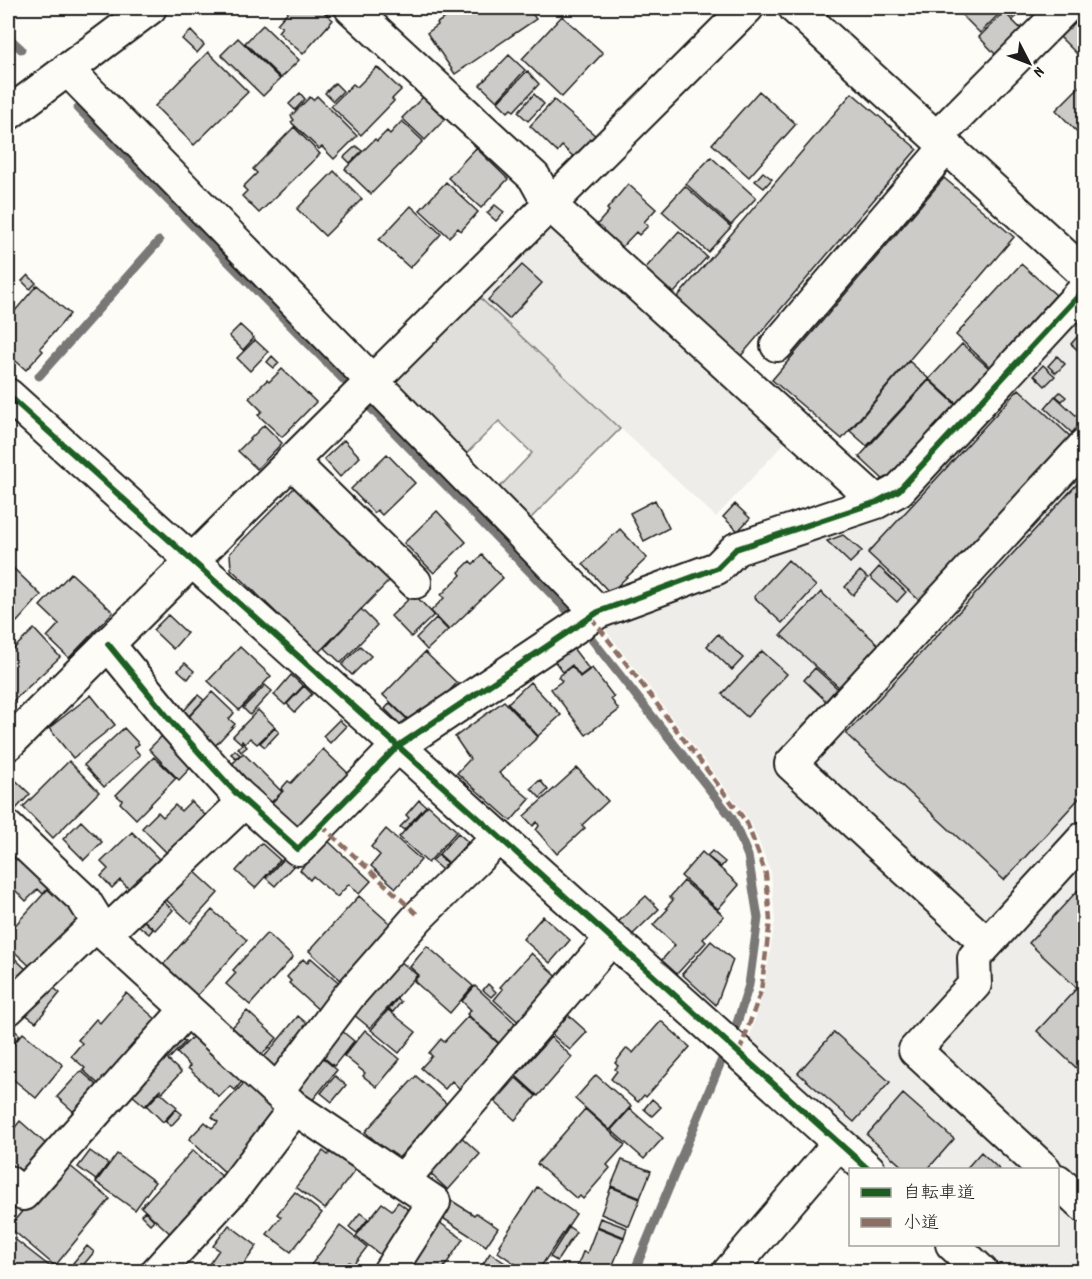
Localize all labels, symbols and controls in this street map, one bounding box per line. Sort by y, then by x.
north arrow [999,33,1059,93]
text: N [1027,61,1049,82]
legend [849,1168,1059,1246]
text: 自転車道 [903,1182,975,1207]
text: 小道 [903,1212,939,1237]

